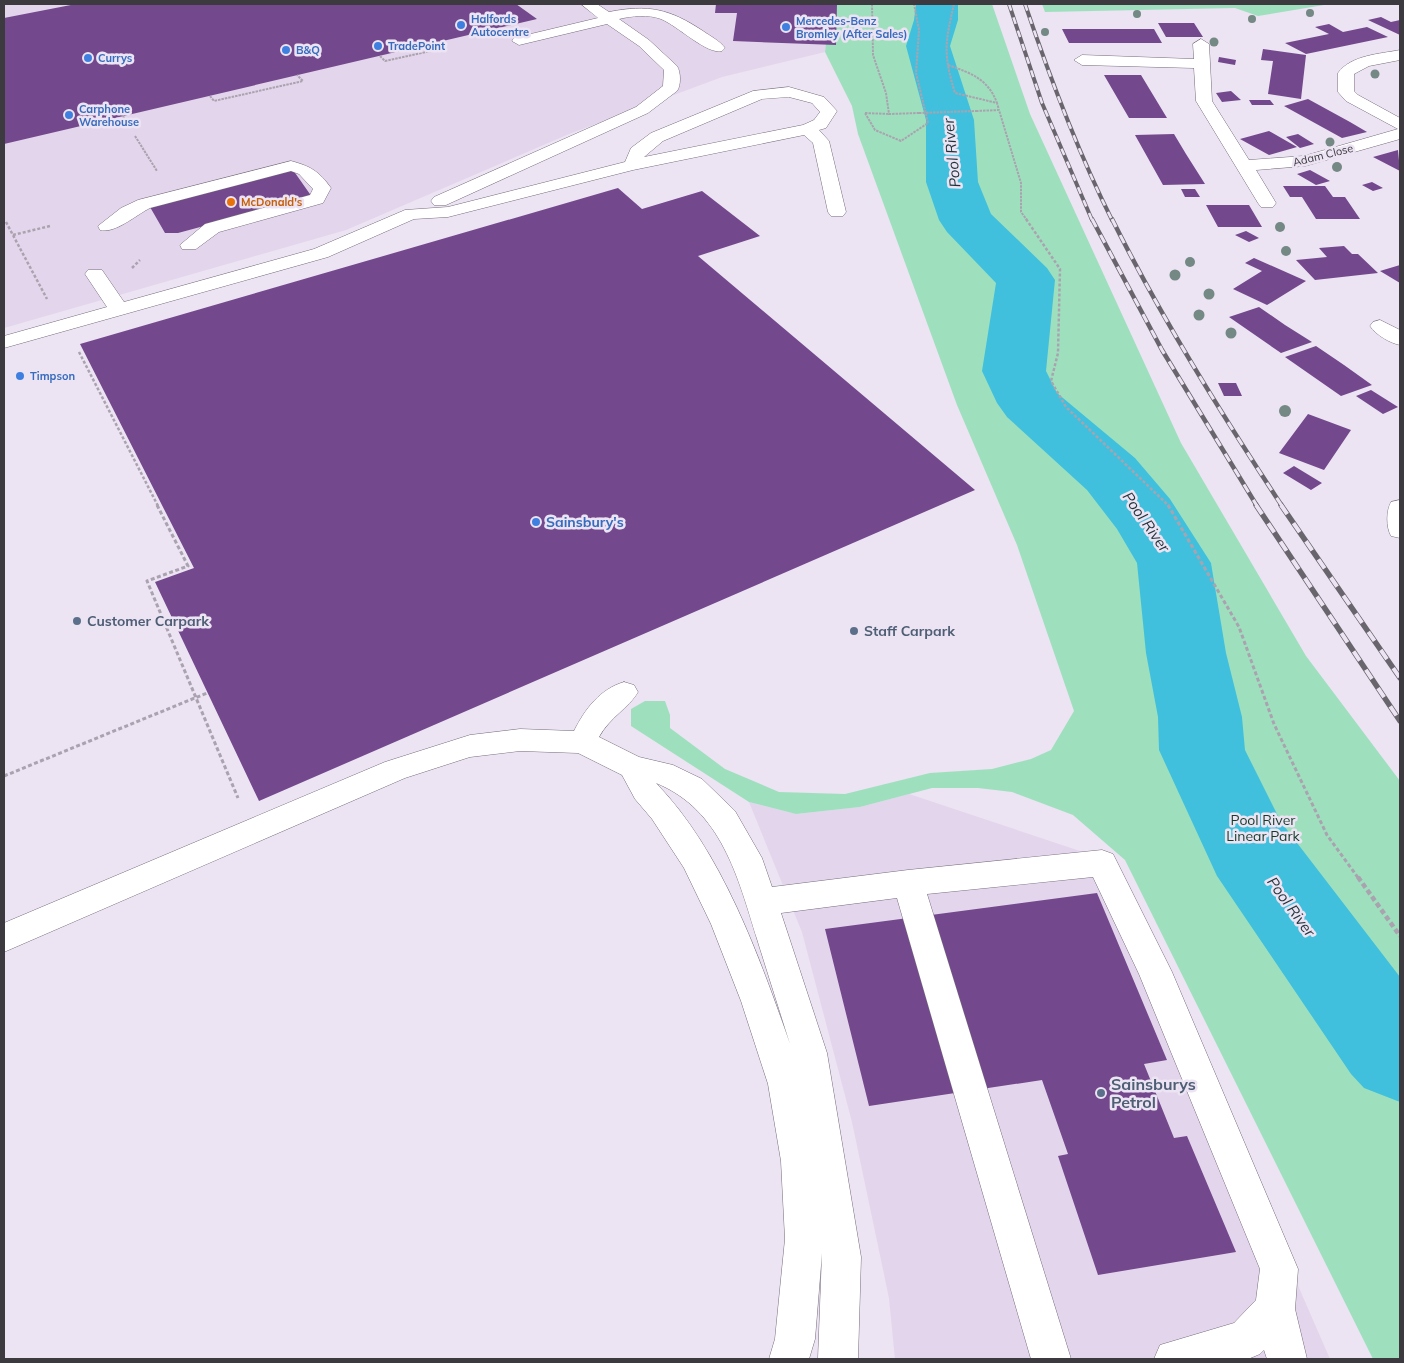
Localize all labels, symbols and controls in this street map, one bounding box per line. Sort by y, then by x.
place label: Halfords Autocentre [471,12,529,39]
place label: Mercedes-Benz Bromley (After Sales) [796,14,908,41]
marker: Halfords Autocentre [455,19,467,31]
marker: Mercedes-Benz Bromley (After Sales) [780,21,792,33]
place label: TradePoint [388,39,445,53]
marker: TradePoint [372,40,384,52]
place label: B&Q [296,43,320,57]
marker: B&Q [280,44,292,56]
place label: Currys [98,51,133,65]
marker: Currys [82,52,94,64]
place label: Carphone Warehouse [79,102,139,129]
marker: Carphone Warehouse [63,109,75,121]
water label: Pool River [938,117,965,189]
street label: Adam Close [1291,141,1355,169]
place label: McDonald's [241,195,303,209]
marker: McDonald's [225,196,237,208]
place label: Timpson [30,369,75,383]
marker: Timpson [14,370,26,382]
water label: Pool River [1119,488,1174,556]
place label: Sainsbury's [546,513,624,531]
marker: Sainsbury's [530,516,542,528]
place label: Customer Carpark [87,612,209,630]
marker: Customer Carpark [71,615,83,627]
place label: Staff Carpark [864,622,955,640]
marker: Staff Carpark [848,625,860,637]
park label: Pool River Linear Park [1226,811,1300,845]
water label: Pool River [1263,873,1320,941]
place label: Sainsburys Petrol [1111,1074,1196,1112]
marker: Sainsburys Petrol [1095,1087,1107,1099]

